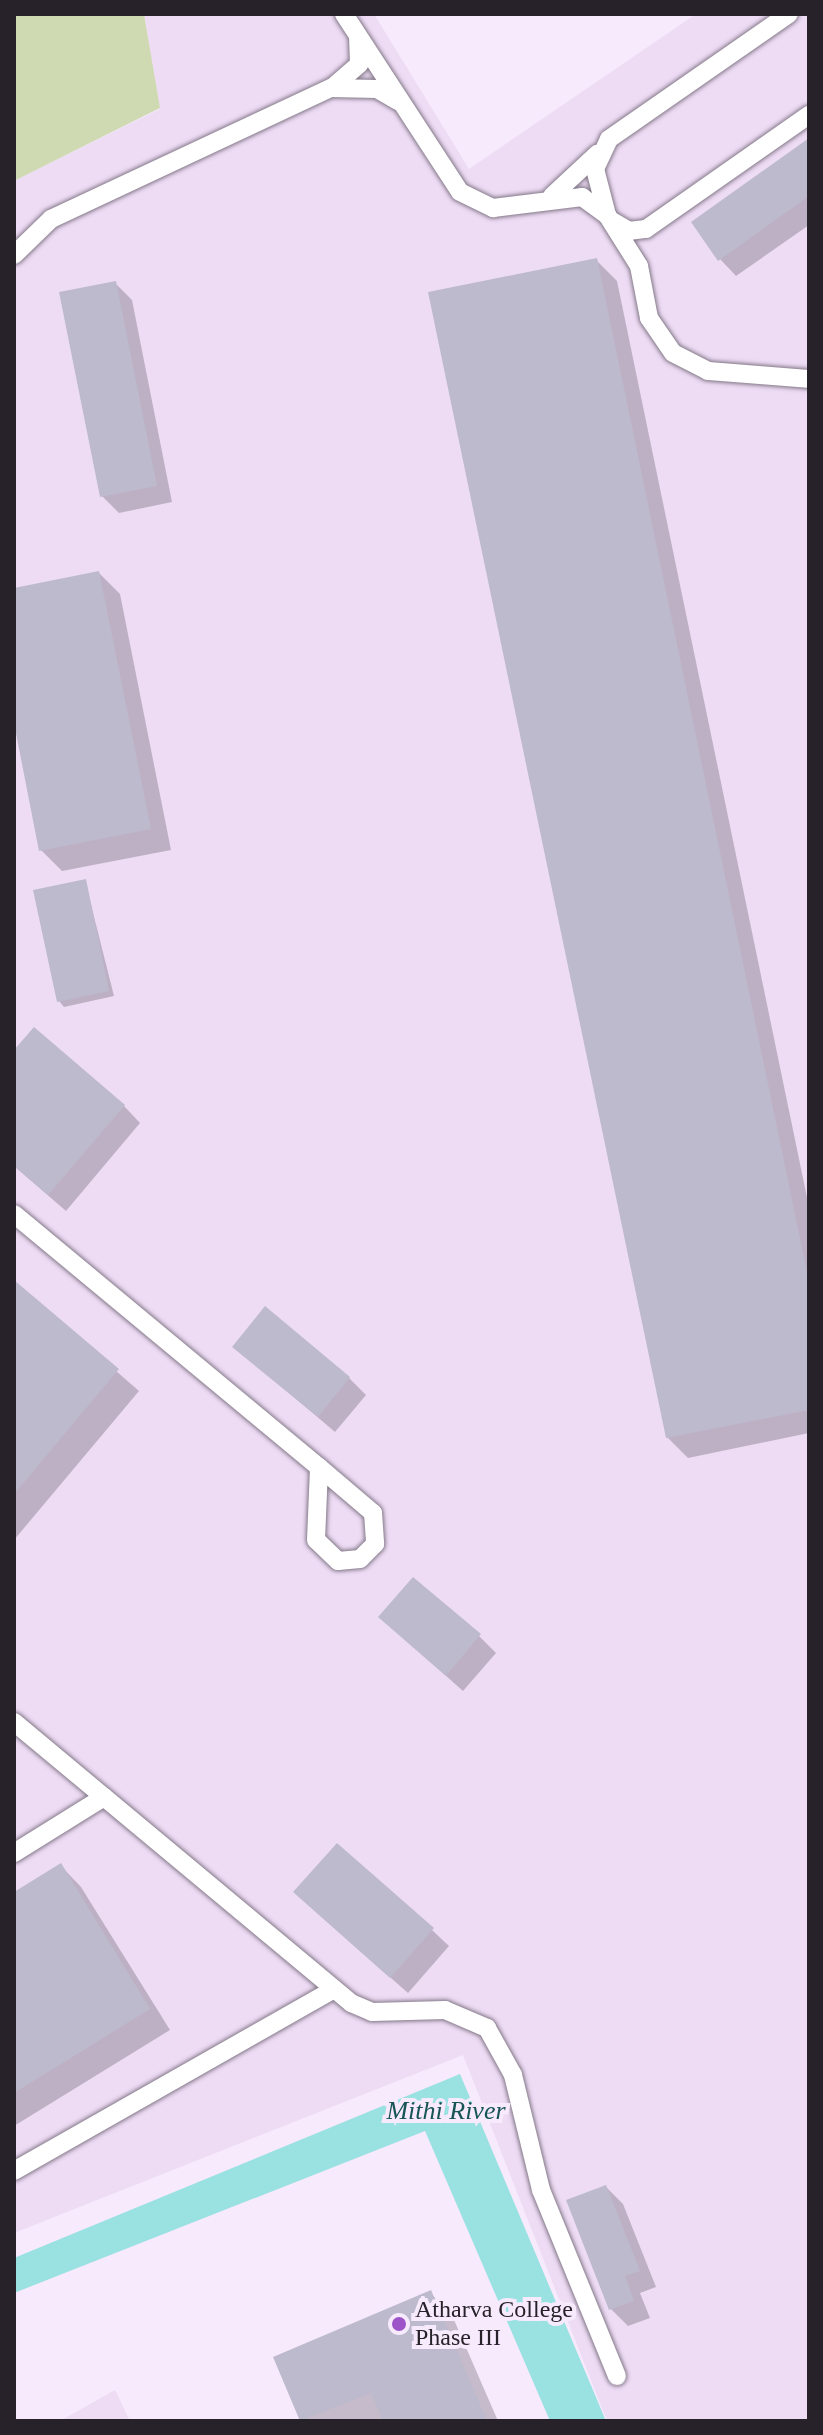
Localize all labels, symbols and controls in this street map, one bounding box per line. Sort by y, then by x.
water label: Mithi River [386,2095,506,2127]
place label: Atharva College Phase III [415,2296,573,2352]
marker: Atharva College Phase III [390,2315,408,2333]

